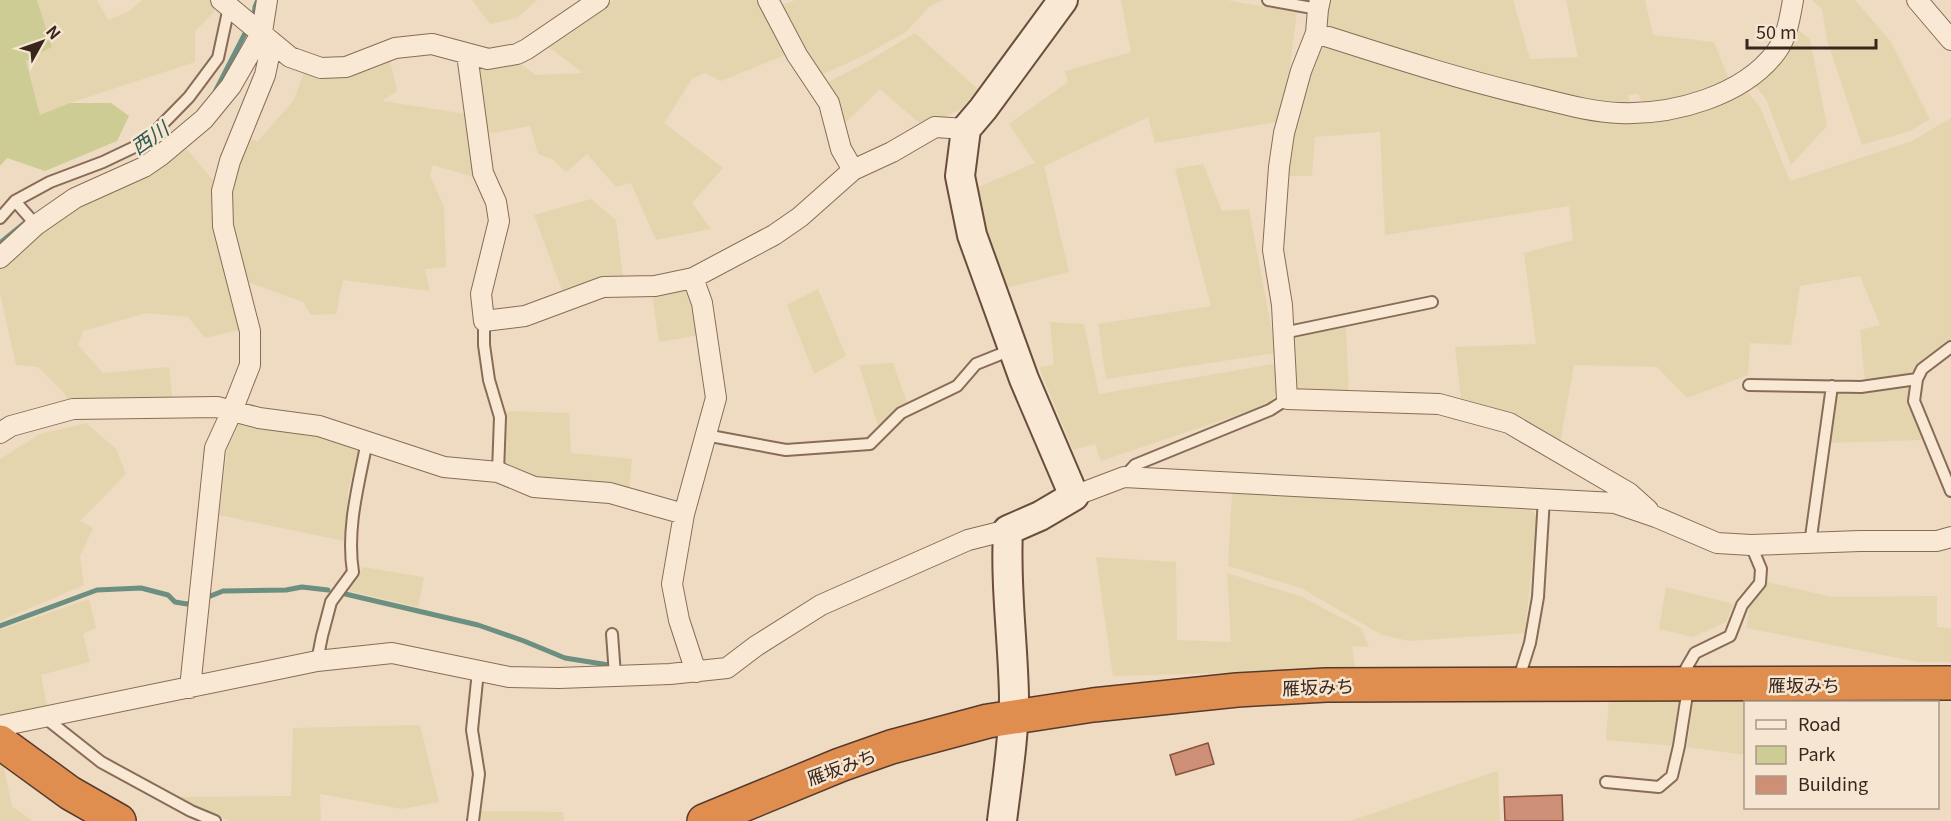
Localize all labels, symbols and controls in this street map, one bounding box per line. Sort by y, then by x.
north arrow [12,12,72,72]
scale bar [1747,12,1876,50]
text: 50 m [1756,18,1797,44]
text: N [41,19,67,44]
water label: 西川 [124,113,175,160]
street label: 雁坂みち [1768,671,1840,697]
street label: 雁坂みち [1282,672,1354,700]
legend [1744,701,1939,809]
text: Road [1798,710,1841,736]
text: Park [1798,740,1836,766]
street label: 雁坂みち [803,741,879,791]
text: Building [1798,770,1868,796]

